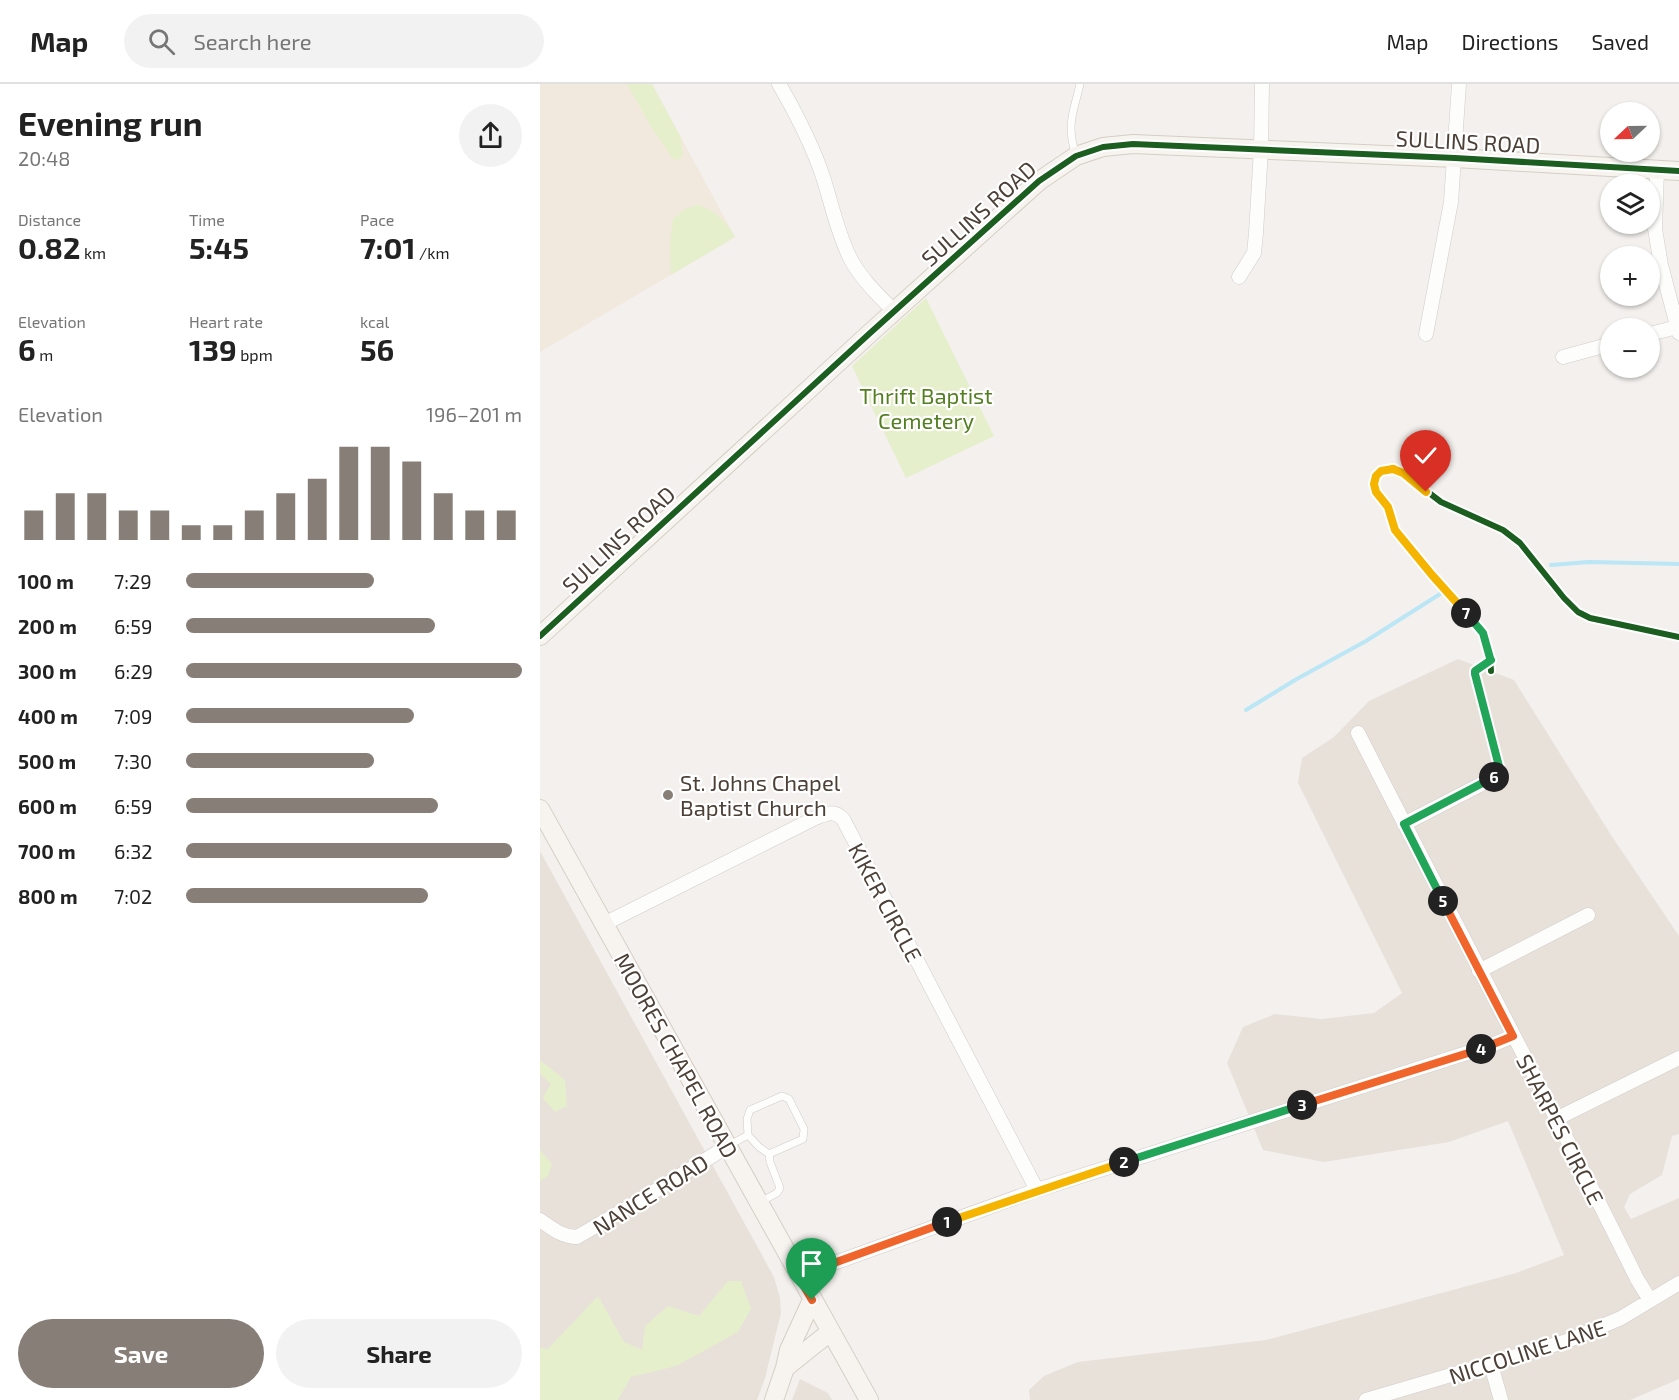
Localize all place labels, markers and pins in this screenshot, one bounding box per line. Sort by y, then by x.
pin [1400,430,1451,492]
pin: 7 [1451,598,1481,628]
pin: 6 [1479,762,1509,792]
place label: St. Johns Chapel Baptist Church [680,769,841,820]
marker: St. Johns Chapel Baptist Church [661,788,675,802]
pin: 5 [1428,886,1458,916]
pin: 4 [1466,1034,1496,1064]
pin: 3 [1287,1090,1317,1120]
pin: 2 [1109,1147,1139,1177]
pin: 1 [932,1207,962,1237]
pin [786,1238,837,1300]

